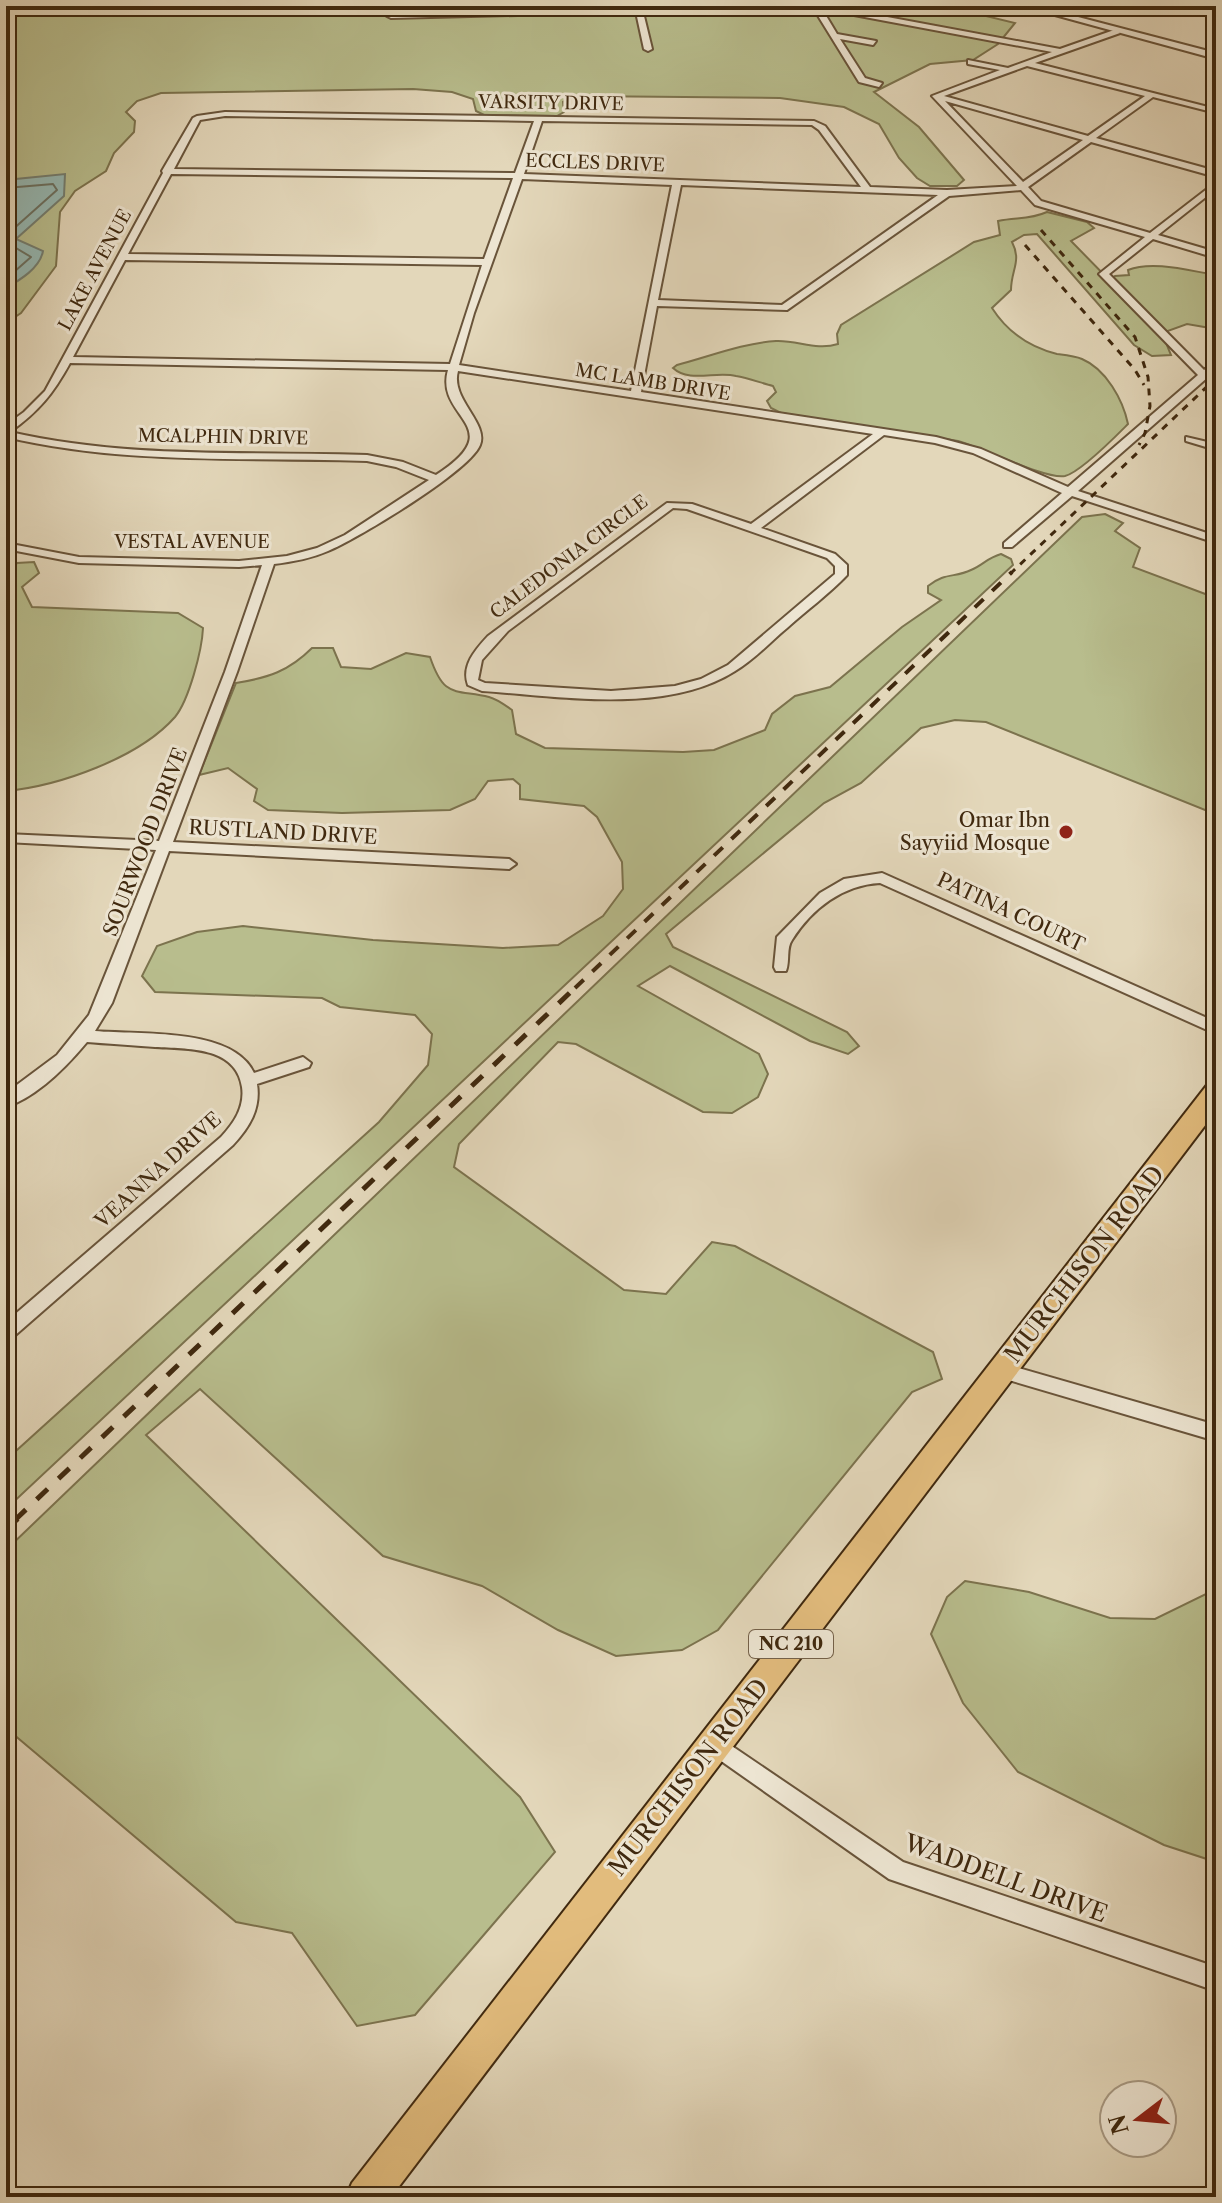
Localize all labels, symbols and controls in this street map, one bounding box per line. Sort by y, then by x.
street label: VARSITY DRIVE [477,91,624,115]
street label: ECCLES DRIVE [525,150,665,176]
street label: LAKE AVENUE [54,206,136,334]
street label: MC LAMB DRIVE [574,359,732,405]
street label: MCALPHIN DRIVE [138,425,308,449]
street label: CALEDONIA CIRCLE [486,491,652,623]
street label: VESTAL AVENUE [113,531,270,553]
street label: SOURWOOD DRIVE [98,744,192,940]
place label: Omar Ibn Sayyiid Mosque [900,808,1050,855]
street label: RUSTLAND DRIVE [188,815,378,849]
marker: Omar Ibn Sayyiid Mosque [1057,823,1075,841]
street label: PATINA COURT [933,867,1089,957]
street label: VEANNA DRIVE [89,1107,226,1234]
street label: MURCHISON ROAD [998,1160,1170,1368]
road number: NC 210 [749,1630,833,1658]
street label: MURCHISON ROAD [602,1673,774,1881]
street label: WADDELL DRIVE [900,1827,1112,1928]
north arrow [1098,2079,1178,2159]
text: N [1104,2111,1135,2137]

